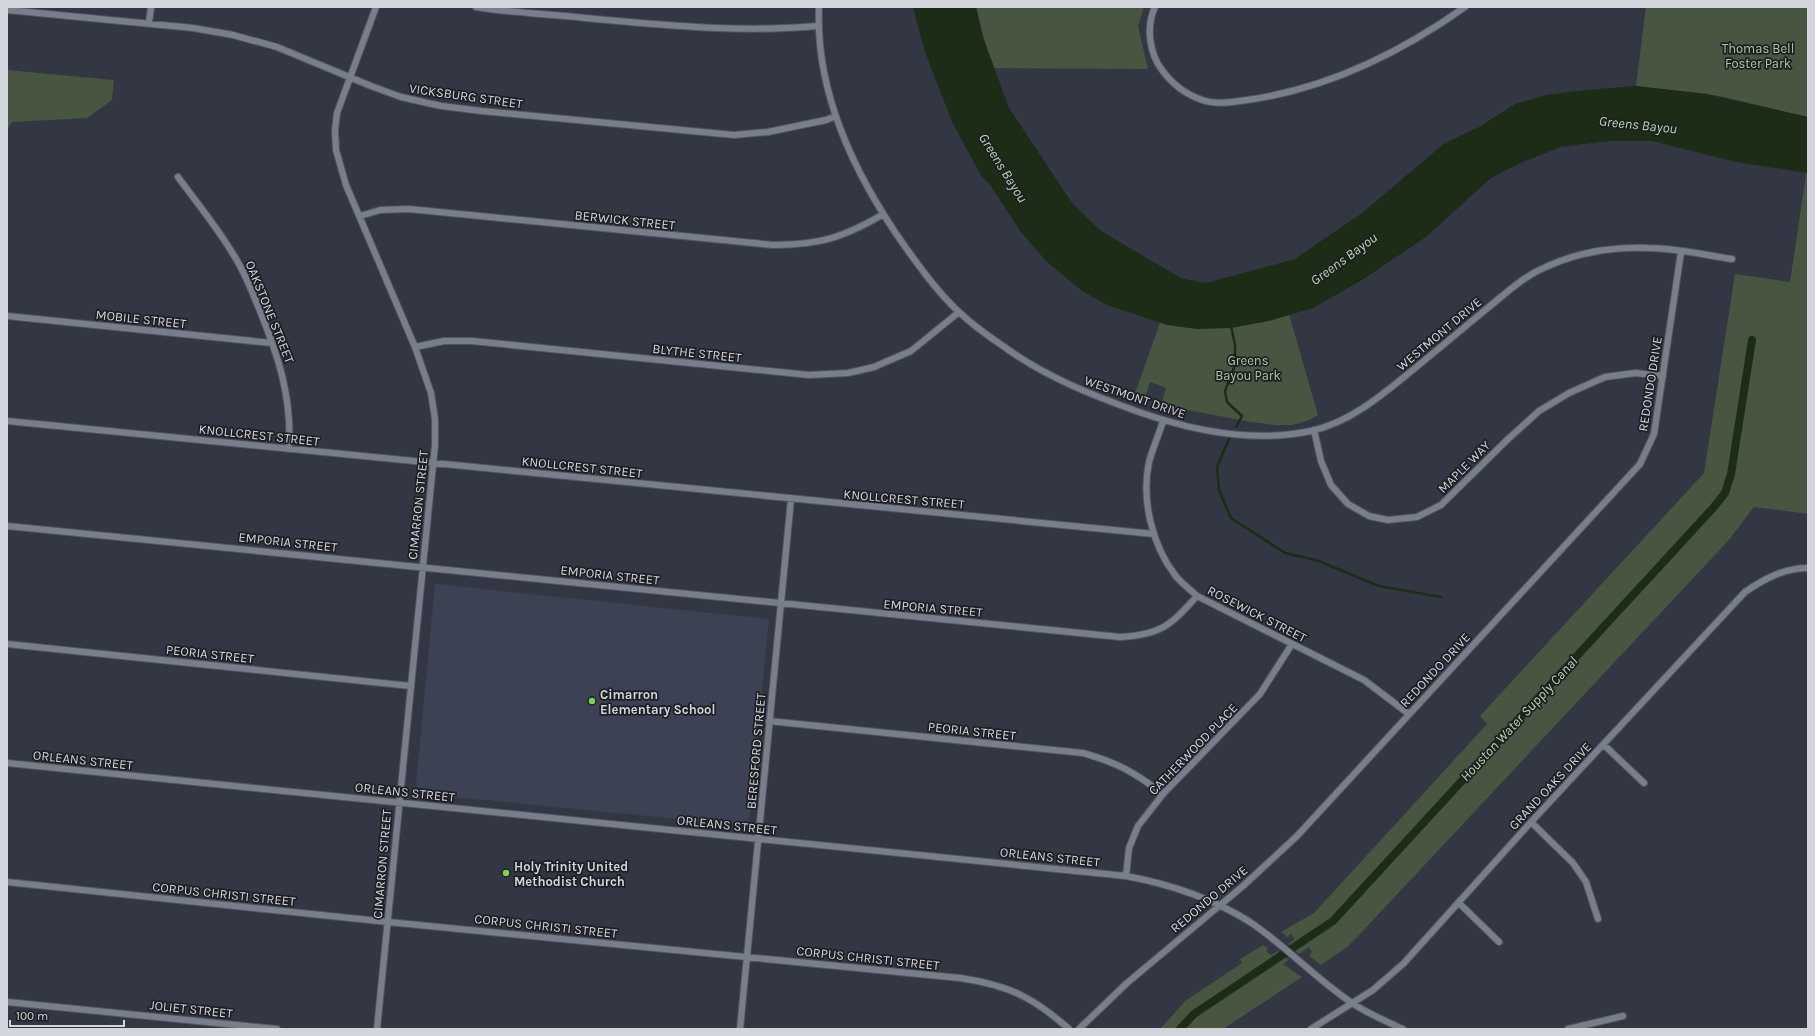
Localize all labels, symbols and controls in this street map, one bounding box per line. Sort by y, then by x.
park label: Thomas Bell Foster Park [1722,41,1794,71]
street label: VICKSBURG STREET [408,81,524,111]
water label: Greens Bayou [1598,112,1678,138]
water label: Greens Bayou [975,130,1031,206]
street label: BERWICK STREET [574,207,677,233]
water label: Greens Bayou [1307,229,1381,289]
street label: OAKSTONE STREET [243,259,298,366]
street label: WESTMONT DRIVE [1394,294,1484,374]
street label: MOBILE STREET [95,307,188,331]
street label: REDONDO DRIVE [1635,335,1665,433]
street label: BLYTHE STREET [652,341,743,365]
park label: Greens Bayou Park [1215,353,1281,383]
street label: WESTMONT DRIVE [1082,373,1188,421]
street label: KNOLLCREST STREET [198,421,321,449]
street label: MAPLE WAY [1435,438,1493,496]
street label: CIMARRON STREET [405,449,431,560]
street label: KNOLLCREST STREET [521,453,644,481]
street label: KNOLLCREST STREET [843,486,966,512]
street label: EMPORIA STREET [238,529,339,555]
street label: EMPORIA STREET [560,562,661,588]
street label: ROSEWICK STREET [1205,583,1309,646]
street label: EMPORIA STREET [883,596,984,620]
street label: REDONDO DRIVE [1397,630,1473,710]
street label: PEORIA STREET [165,642,255,666]
water label: Houston Water Supply Canal [1457,653,1582,785]
place label: Cimarron Elementary School [600,687,715,717]
street label: BERESFORD STREET [743,692,769,810]
marker: Cimarron Elementary School [587,696,597,706]
street label: CATHERWOOD PLACE [1145,700,1241,798]
street label: PEORIA STREET [927,719,1017,743]
street label: GRAND OAKS DRIVE [1506,739,1594,833]
street label: ORLEANS STREET [32,747,134,773]
street label: ORLEANS STREET [354,779,456,805]
street label: CIMARRON STREET [370,808,394,919]
street label: ORLEANS STREET [676,812,778,838]
street label: ORLEANS STREET [999,844,1101,870]
place label: Holy Trinity United Methodist Church [514,859,628,889]
street label: REDONDO DRIVE [1167,862,1251,936]
marker: Holy Trinity United Methodist Church [501,868,511,878]
street label: CORPUS CHRISTI STREET [152,879,297,909]
street label: CORPUS CHRISTI STREET [474,911,619,941]
street label: CORPUS CHRISTI STREET [796,943,941,973]
street label: JOLIET STREET [149,997,234,1021]
scale bar [10,1002,124,1028]
text: 100 m [16,1009,48,1023]

